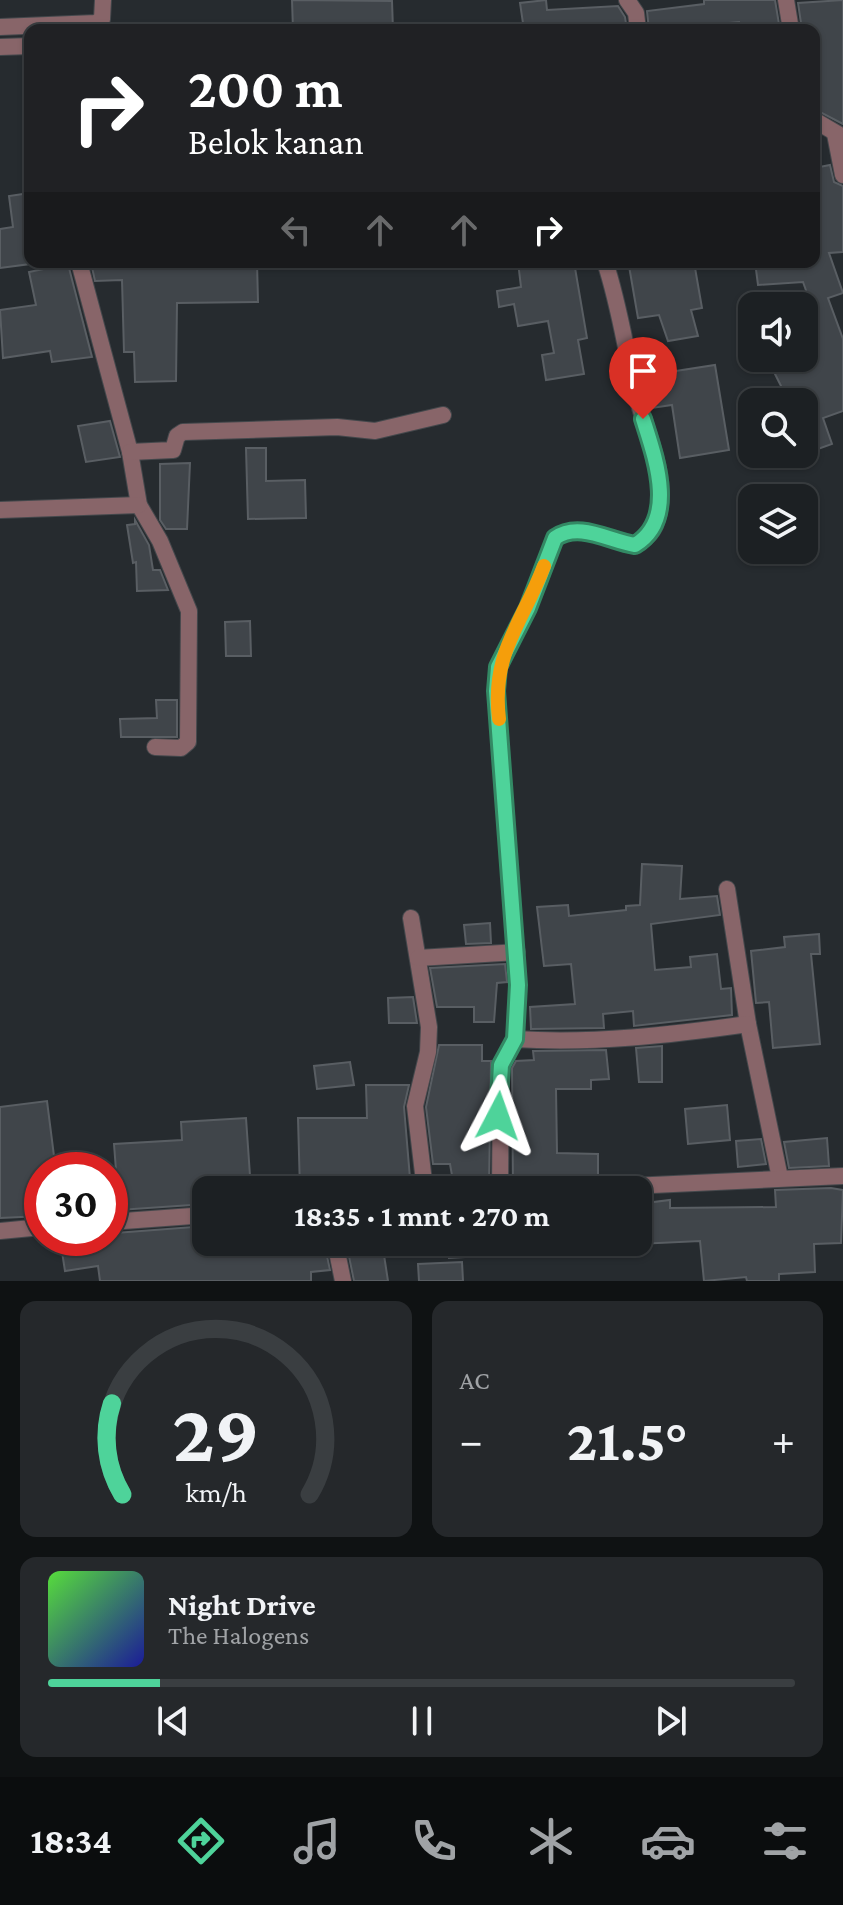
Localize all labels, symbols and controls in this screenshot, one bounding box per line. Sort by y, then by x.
icon: right [56,56,160,160]
text: 200 m [188,57,343,119]
text: Belok kanan [188,122,364,162]
icon: left [274,208,318,252]
icon: ahead [358,208,402,252]
icon: ahead [442,208,486,252]
icon: right [526,208,570,252]
map controls [738,292,818,564]
button: sound [738,292,818,372]
pin [609,337,677,419]
icon: arrive [621,349,665,393]
button: search [738,388,818,468]
button: layers [738,484,818,564]
position arrow [456,1074,540,1158]
speed limit sign: 30 [24,1152,128,1256]
text: 18:35 · 1 mnt · 270 m [294,1199,550,1232]
text: AC [460,1366,490,1395]
text: 29 [172,1386,259,1479]
text: 21.5° [567,1406,688,1473]
text: − [460,1416,483,1464]
text: + [772,1416,795,1464]
text: km/h [185,1476,247,1508]
text: Night Drive [168,1588,316,1621]
text: The Halogens [168,1621,309,1650]
icon: previous [151,1699,195,1743]
icon: pause [400,1699,444,1743]
icon: next [649,1699,693,1743]
icon: directions [173,1813,229,1869]
icon: music [289,1813,345,1869]
icon: phone [406,1813,462,1869]
icon: climate [523,1813,579,1869]
icon: car [640,1813,696,1869]
icon: filters [757,1813,813,1869]
text: 18:34 [30,1821,112,1861]

